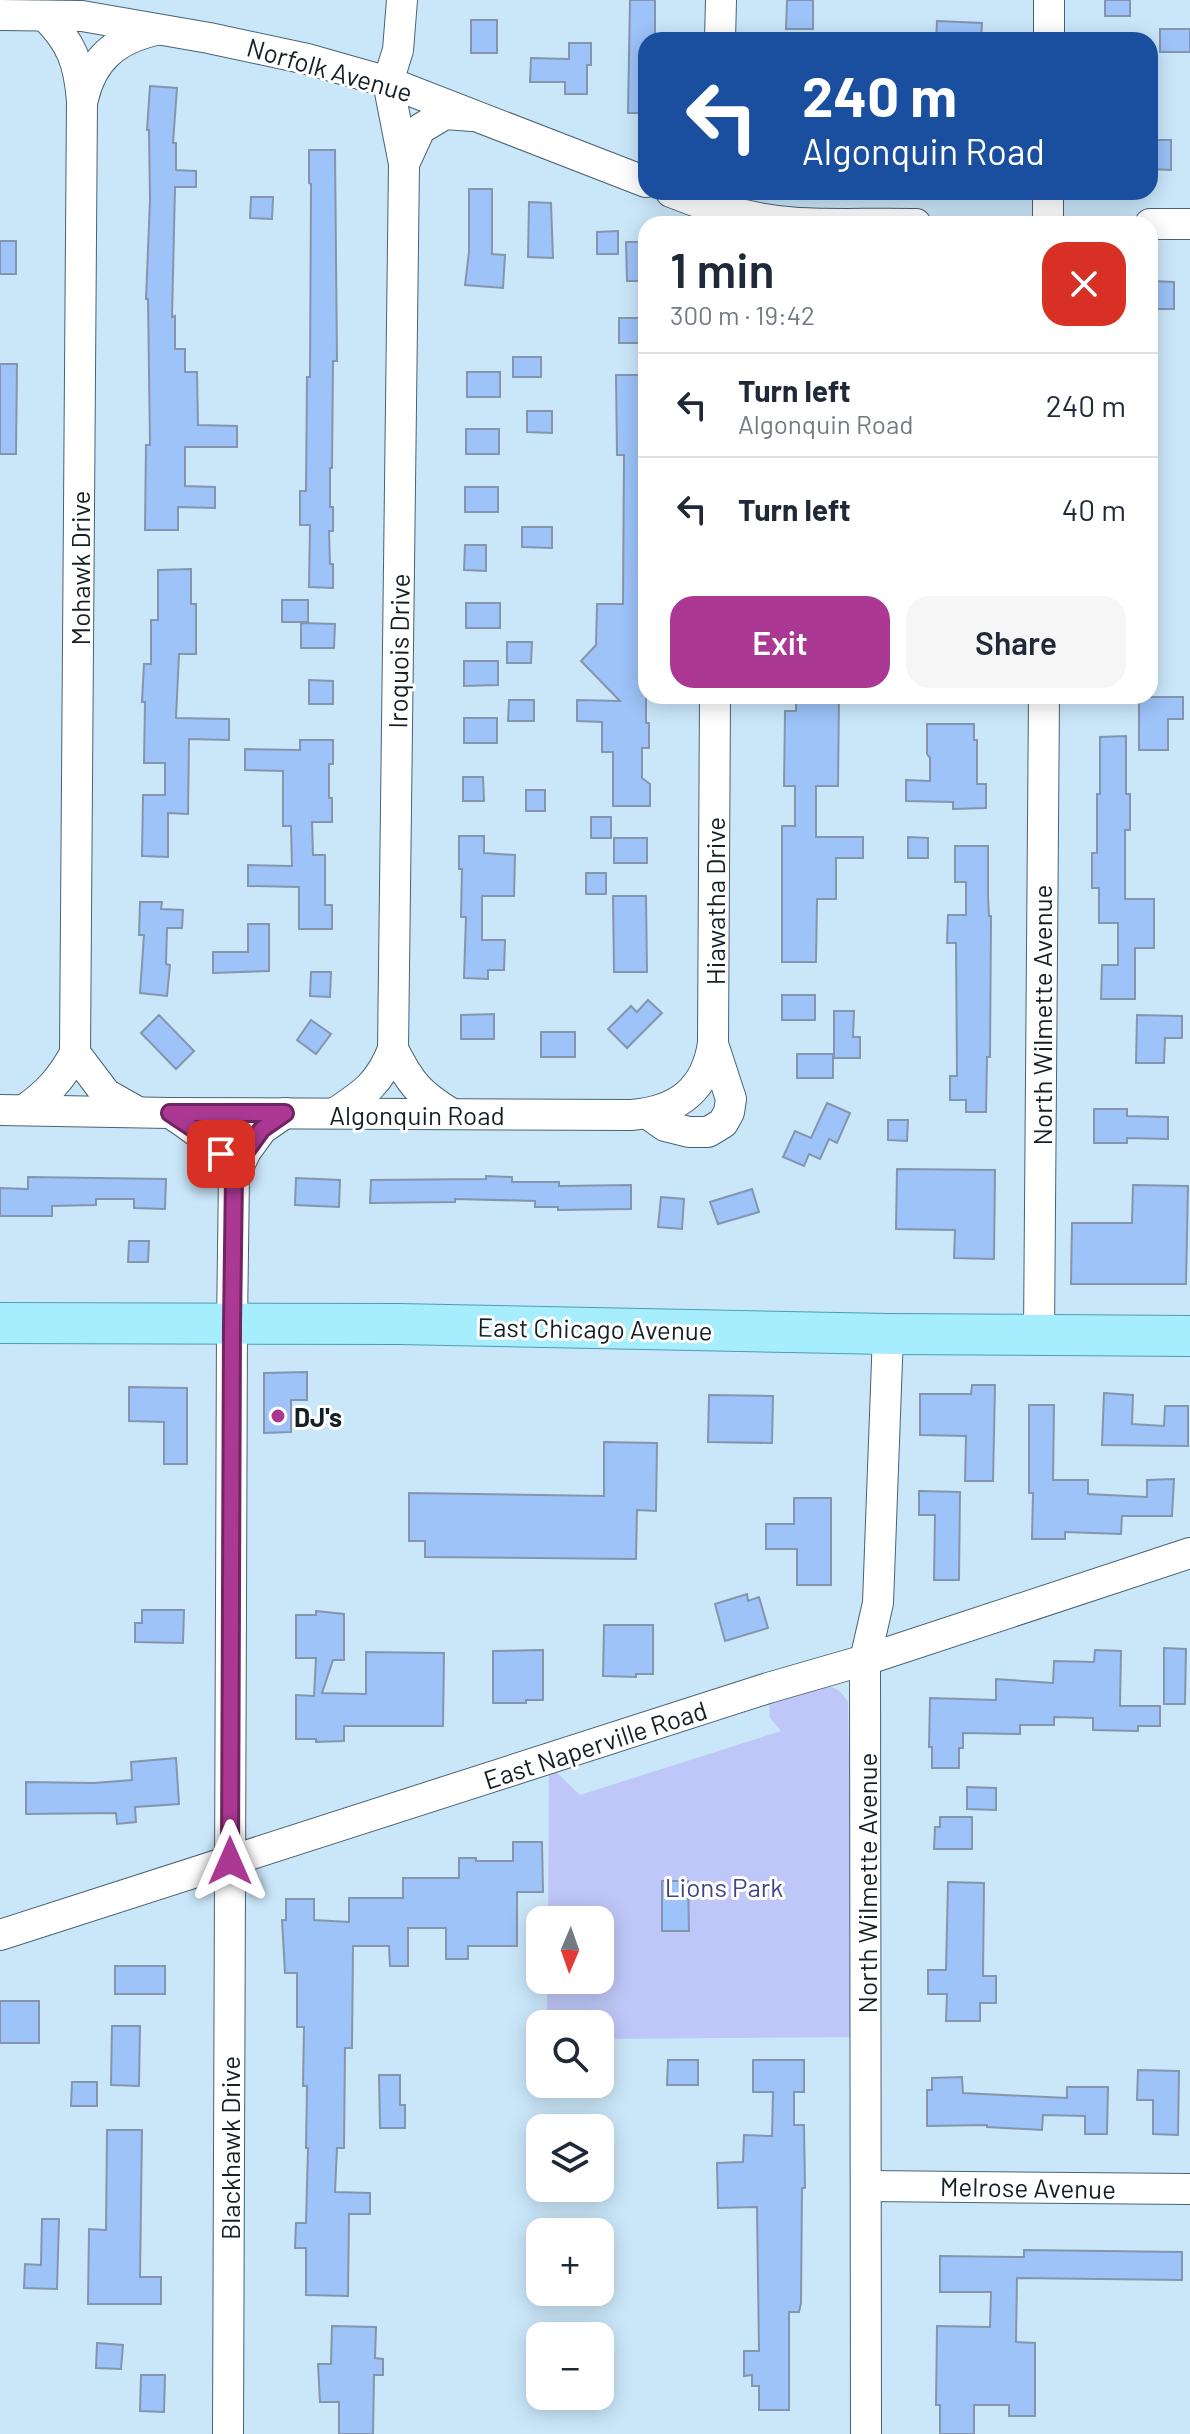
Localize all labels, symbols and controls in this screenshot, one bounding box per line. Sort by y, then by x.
street label: Norfolk Avenue [244,31,416,107]
text: 240 m [802,61,957,128]
icon: left [670,64,774,168]
text: Algonquin Road [802,129,1045,172]
text: 1 min [670,240,775,298]
button: close [1042,242,1126,326]
text: 300 m · 19:42 [670,299,815,330]
text: Turn left [738,372,851,408]
icon: left [670,383,714,427]
text: 240 m [1046,387,1126,423]
text: Algonquin Road [738,408,913,439]
icon: left [670,487,714,531]
street label: Mohawk Drive [64,491,95,645]
text: Turn left [738,491,851,527]
text: 40 m [1062,491,1126,527]
street label: Iroquois Drive [381,573,415,729]
button: Exit [670,596,890,688]
button: Share [906,596,1126,688]
street label: Hiawatha Drive [699,817,730,985]
street label: North Wilmette Avenue [1026,885,1057,1145]
street label: Algonquin Road [329,1099,505,1130]
pin [187,1120,255,1188]
icon: arrive [199,1132,243,1176]
street label: East Chicago Avenue [477,1310,713,1346]
place label: DJ's [294,1401,342,1432]
marker: DJ's [269,1407,287,1425]
street label: East Naperville Road [480,1693,710,1795]
street label: North Wilmette Avenue [851,1753,882,2013]
position arrow [188,1819,272,1903]
park label: Lions Park [665,1871,783,1902]
north arrow [526,1906,614,1994]
map controls [526,1906,614,2410]
button: search [526,2010,614,2098]
street label: Blackhawk Drive [214,2056,245,2240]
button: layers [526,2114,614,2202]
street label: Melrose Avenue [940,2170,1116,2204]
button: + [526,2218,614,2306]
button: − [526,2322,614,2410]

